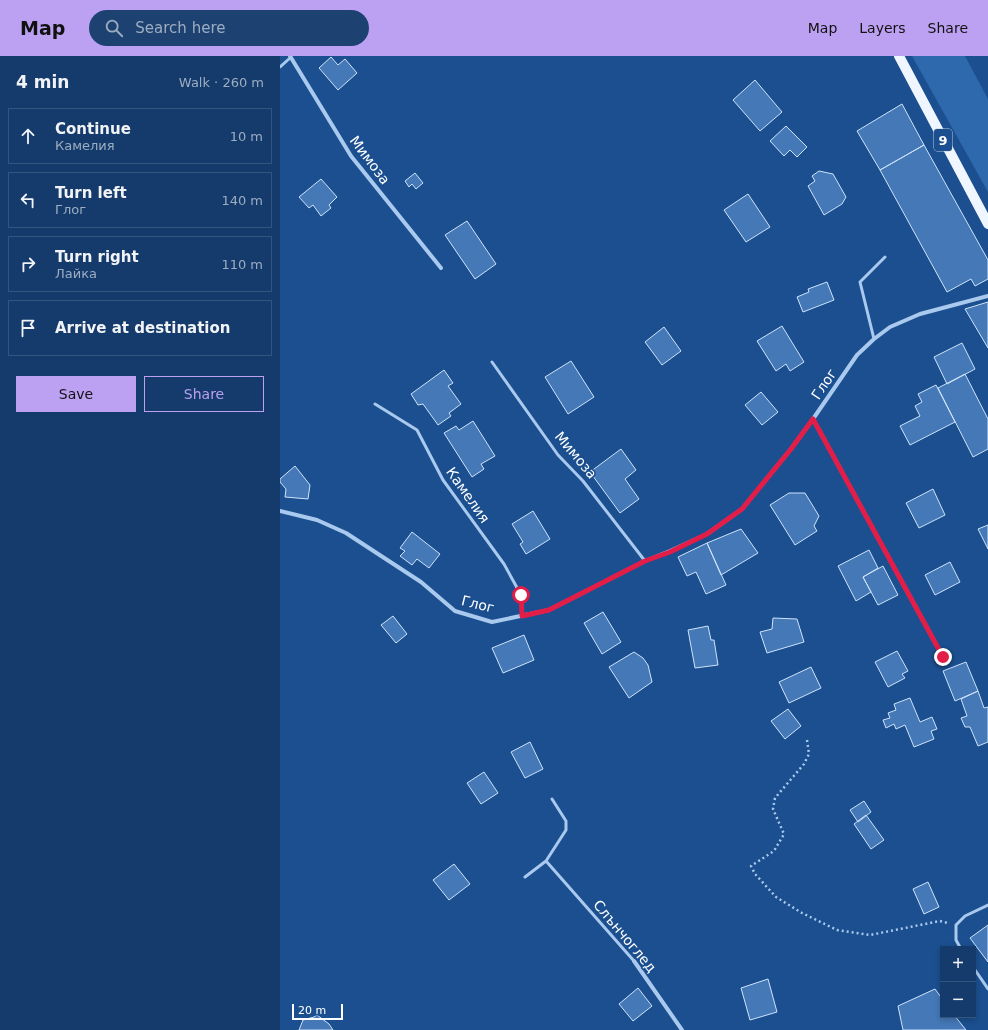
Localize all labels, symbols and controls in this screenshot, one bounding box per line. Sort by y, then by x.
search box [89,10,369,46]
text: Map [20,17,65,39]
icon: search [103,17,125,39]
text: Search here [135,19,225,37]
text: Map [808,20,837,36]
text: Layers [859,20,906,36]
text: Share [928,20,968,36]
text: 4 min [16,72,69,92]
text: Walk · 260 m [179,75,264,90]
text: Continue [55,120,131,138]
icon: ahead [17,125,39,147]
text: 10 m [230,129,263,144]
road number: 9 [934,129,952,151]
street label: Мимоза [347,133,393,187]
text: Камелия [55,138,115,153]
text: Turn left [55,184,127,202]
icon: left [17,189,39,211]
text: 140 m [221,193,263,208]
text: Глог [55,202,86,217]
text: Turn right [55,248,139,266]
icon: right [17,253,39,275]
text: 110 m [221,257,263,272]
text: Лайка [55,266,97,281]
icon: arrive [17,317,39,339]
text: Arrive at destination [55,319,230,337]
street label: Глог [808,366,840,402]
button: Save [16,376,136,412]
button: Share [144,376,264,412]
street label: Мимоза [552,428,600,482]
street label: Камелия [443,464,493,526]
route start [512,586,530,604]
street label: Глог [460,592,496,616]
route end [934,648,952,666]
street label: Слънчоглед [590,897,660,975]
map controls [940,946,976,1018]
button: + [940,946,976,982]
button: − [940,982,976,1018]
scale bar [292,1002,343,1021]
text: 20 m [298,1004,326,1017]

